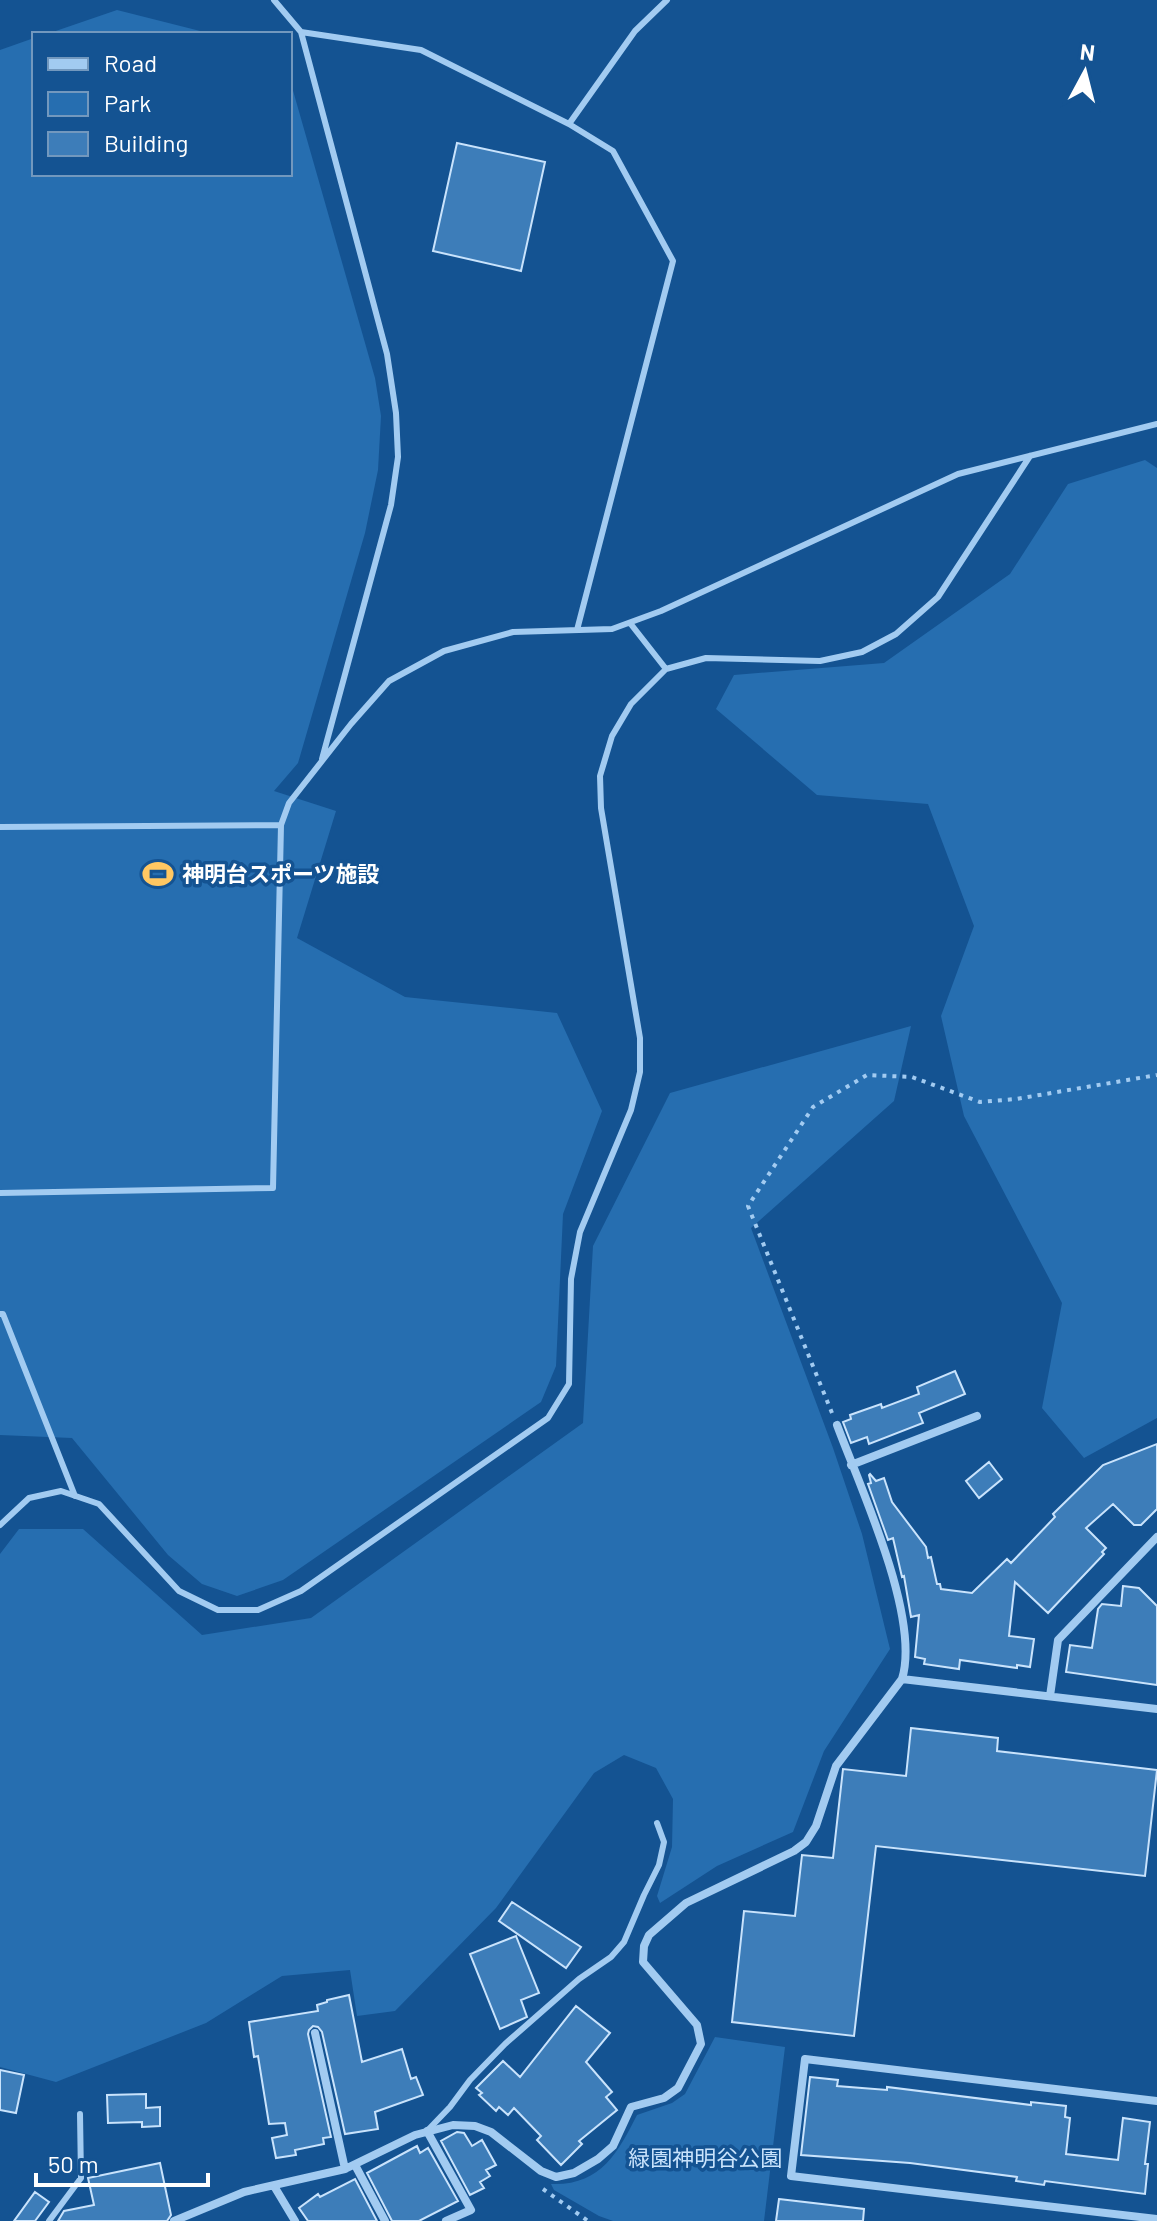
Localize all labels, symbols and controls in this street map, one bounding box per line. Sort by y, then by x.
legend [32,32,292,176]
north arrow [1045,32,1125,112]
text: N [1079,37,1096,65]
text: Road [104,48,157,77]
text: Park [104,88,151,117]
text: Building [104,128,188,157]
sports icon: 神明台スポーツ施設 [141,857,175,891]
place label: 神明台スポーツ施設 [182,860,380,886]
scale bar [36,2137,208,2187]
park label: 緑園神明谷公園 [628,2144,782,2170]
text: 50 m [48,2149,99,2178]

